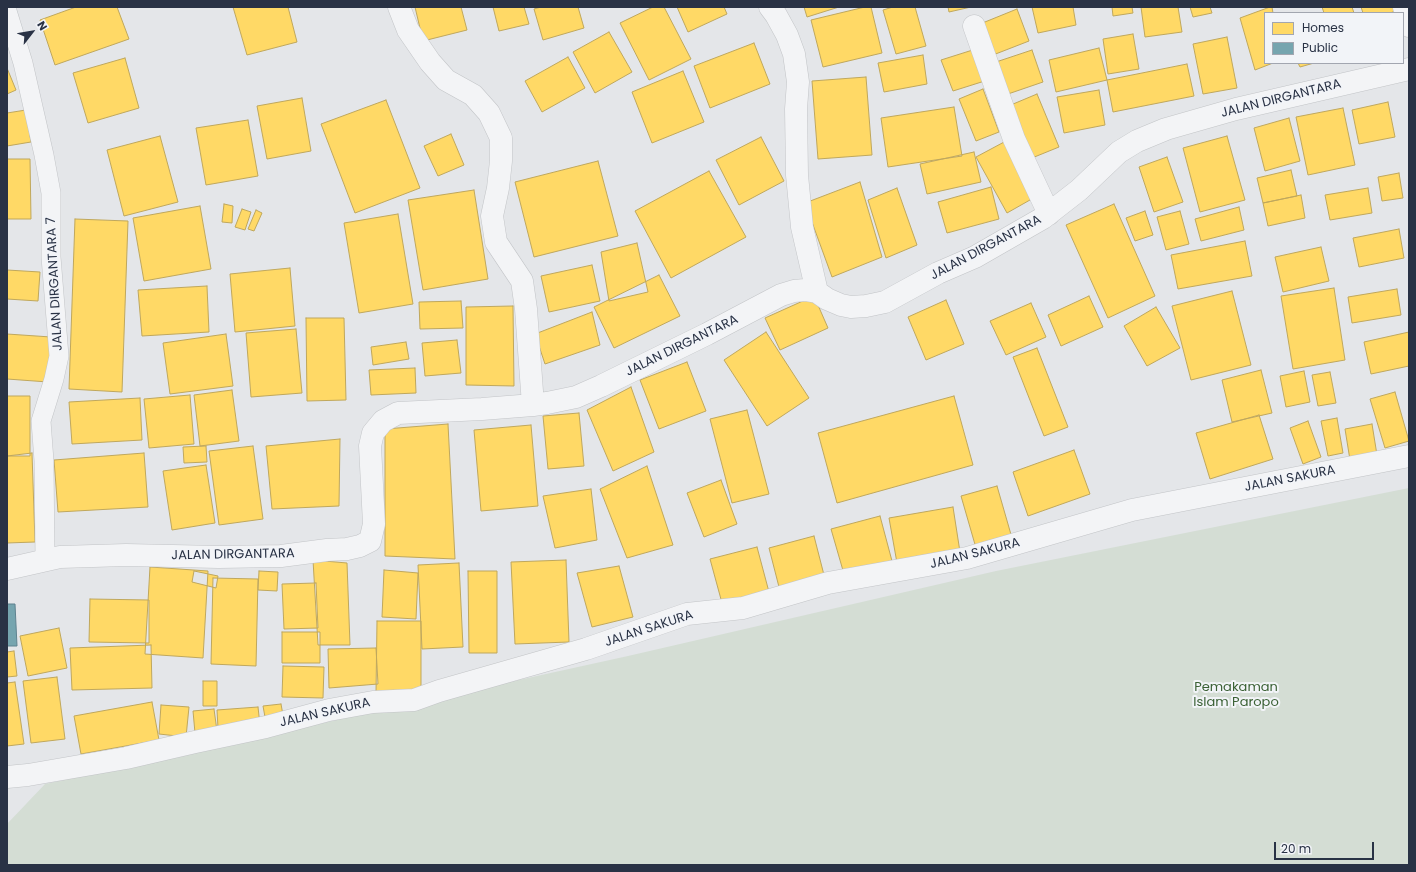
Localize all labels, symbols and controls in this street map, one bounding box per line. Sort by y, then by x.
north arrow [12,12,52,52]
legend [1264,12,1404,64]
text: N [33,18,51,33]
text: Homes [1302,19,1344,36]
text: Public [1302,39,1338,56]
street label: JALAN DIRGANTARA [1219,77,1343,121]
street label: JALAN DIRGANTARA [928,212,1044,284]
street label: JALAN DIRGANTARA 7 [44,217,66,351]
street label: JALAN DIRGANTARA [623,312,741,380]
street label: JALAN SAKURA [1243,463,1337,495]
street label: JALAN SAKURA [928,535,1022,573]
street label: JALAN DIRGANTARA [171,546,295,564]
street label: JALAN SAKURA [603,607,695,651]
park label: Pemakaman Islam Paropo [1193,680,1279,711]
street label: JALAN SAKURA [278,695,372,731]
scale bar [1276,834,1376,860]
text: 20 m [1281,840,1311,857]

